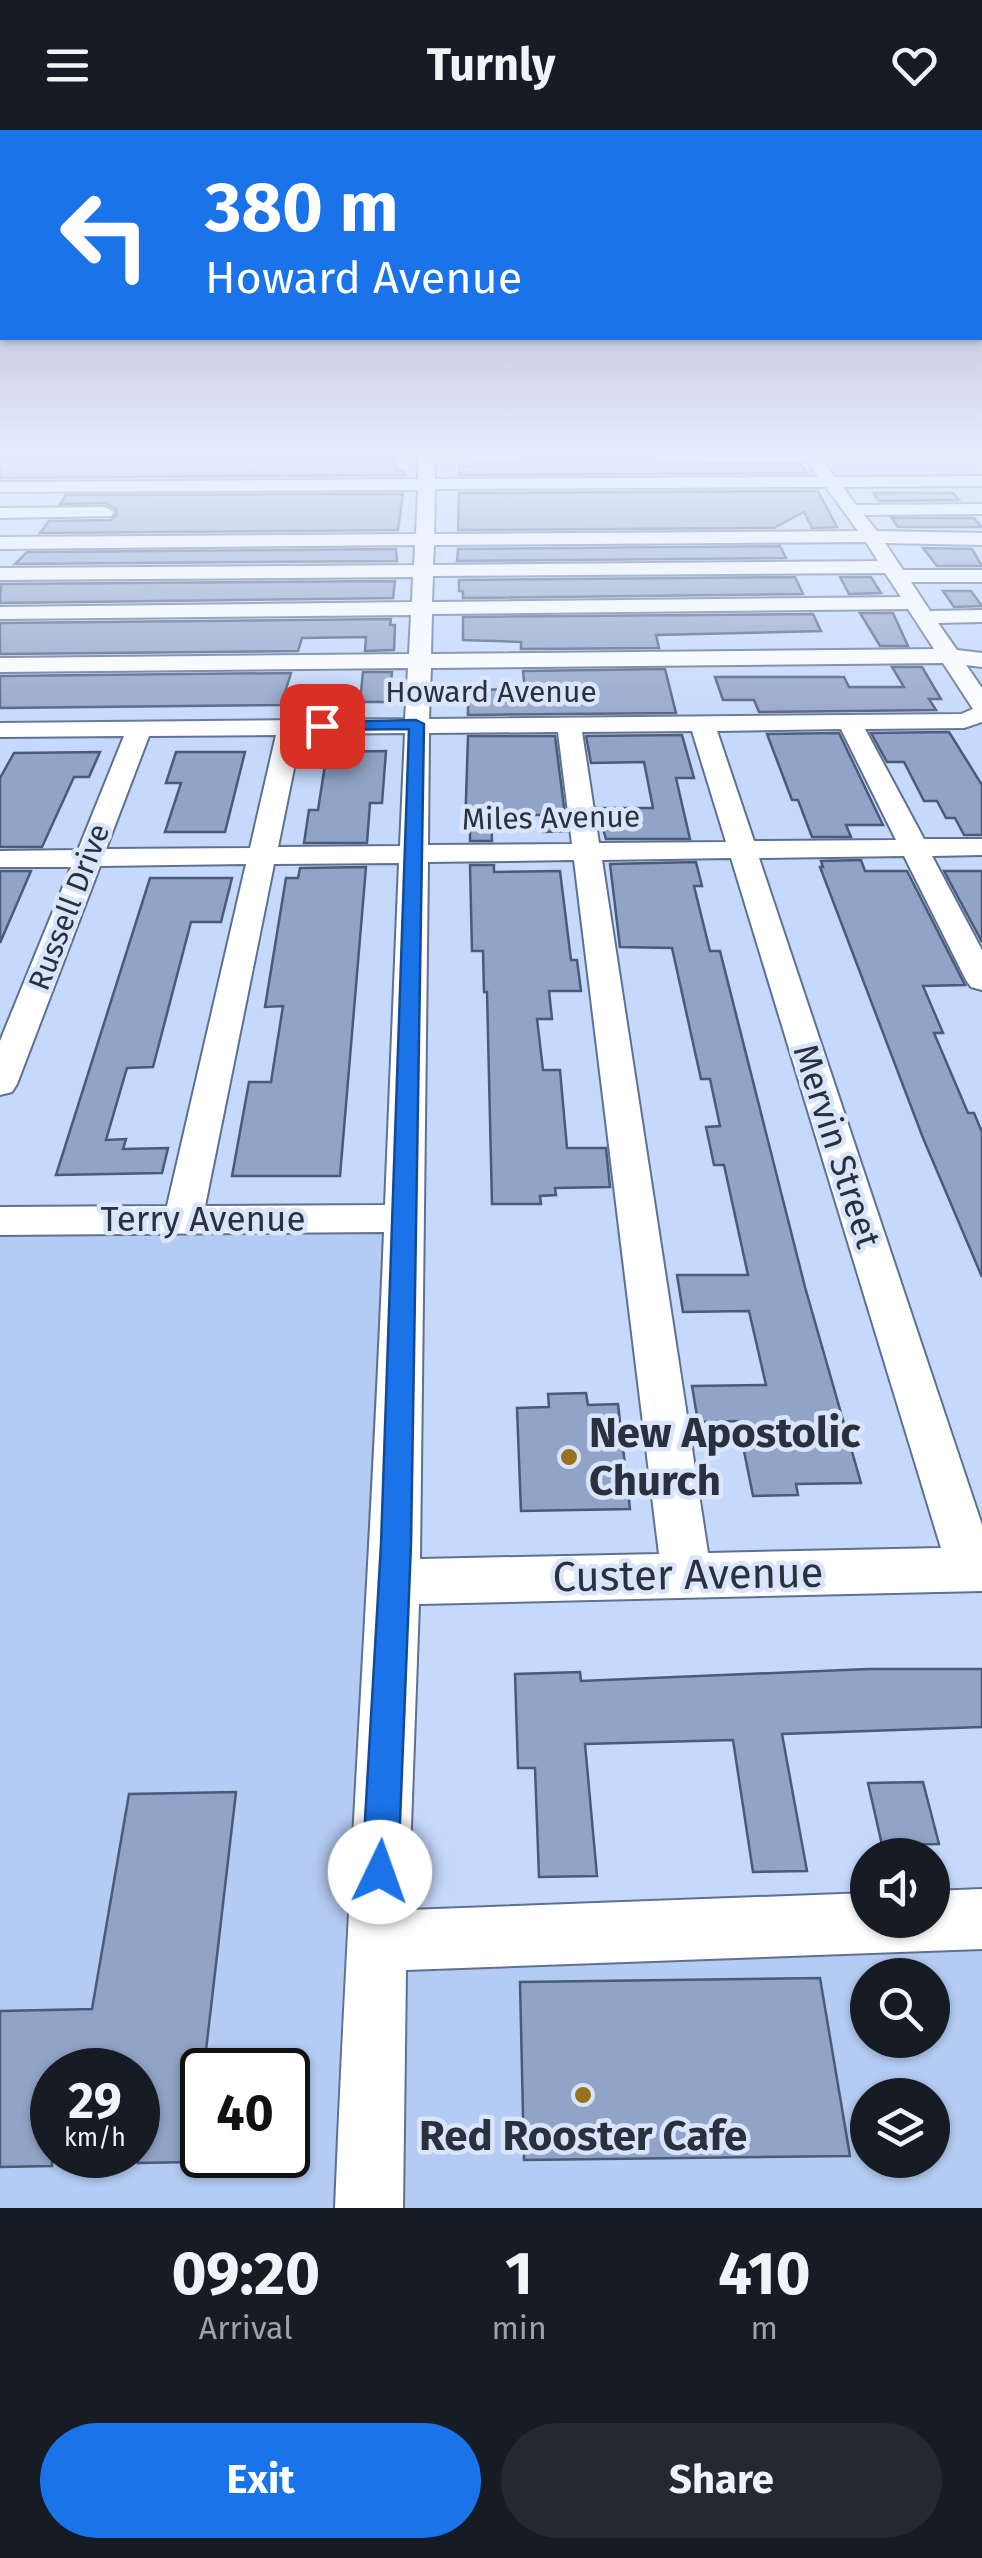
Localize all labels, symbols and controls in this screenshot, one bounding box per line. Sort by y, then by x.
icon: menu [40,38,95,93]
text: Turnly [427,38,555,92]
icon: heart [887,38,942,93]
text: 380 m [205,166,399,250]
icon: left [40,170,170,300]
text: Howard Avenue [205,251,522,305]
street label: Howard Avenue [385,674,597,710]
pin [280,684,365,769]
icon: arrive [295,699,350,754]
street label: Miles Avenue [462,798,640,838]
street label: Russell Drive [21,819,117,995]
street label: Mervin Street [784,1039,890,1253]
street label: Terry Avenue [101,1198,305,1240]
place label: New Apostolic Church [589,1408,861,1506]
marker: New Apostolic Church [558,1446,580,1468]
street label: Custer Avenue [552,1548,824,1602]
position arrow [328,1820,432,1924]
map controls [850,1838,950,2178]
button: sound [850,1838,950,1938]
button: search [850,1958,950,2058]
speed limit sign: 40 [180,2048,310,2178]
text: 29 [68,2071,122,2131]
button: layers [850,2078,950,2178]
marker: Red Rooster Cafe [572,2084,594,2106]
place label: Red Rooster Cafe [419,2111,747,2161]
text: km/h [64,2123,126,2153]
text: 09:20 [171,2238,320,2310]
text: 1 [505,2238,533,2310]
text: 410 [718,2238,811,2310]
text: Arrival [199,2309,293,2347]
text: min [491,2309,547,2347]
text: m [751,2309,778,2347]
button: Exit [40,2423,481,2538]
button: Share [501,2423,942,2538]

